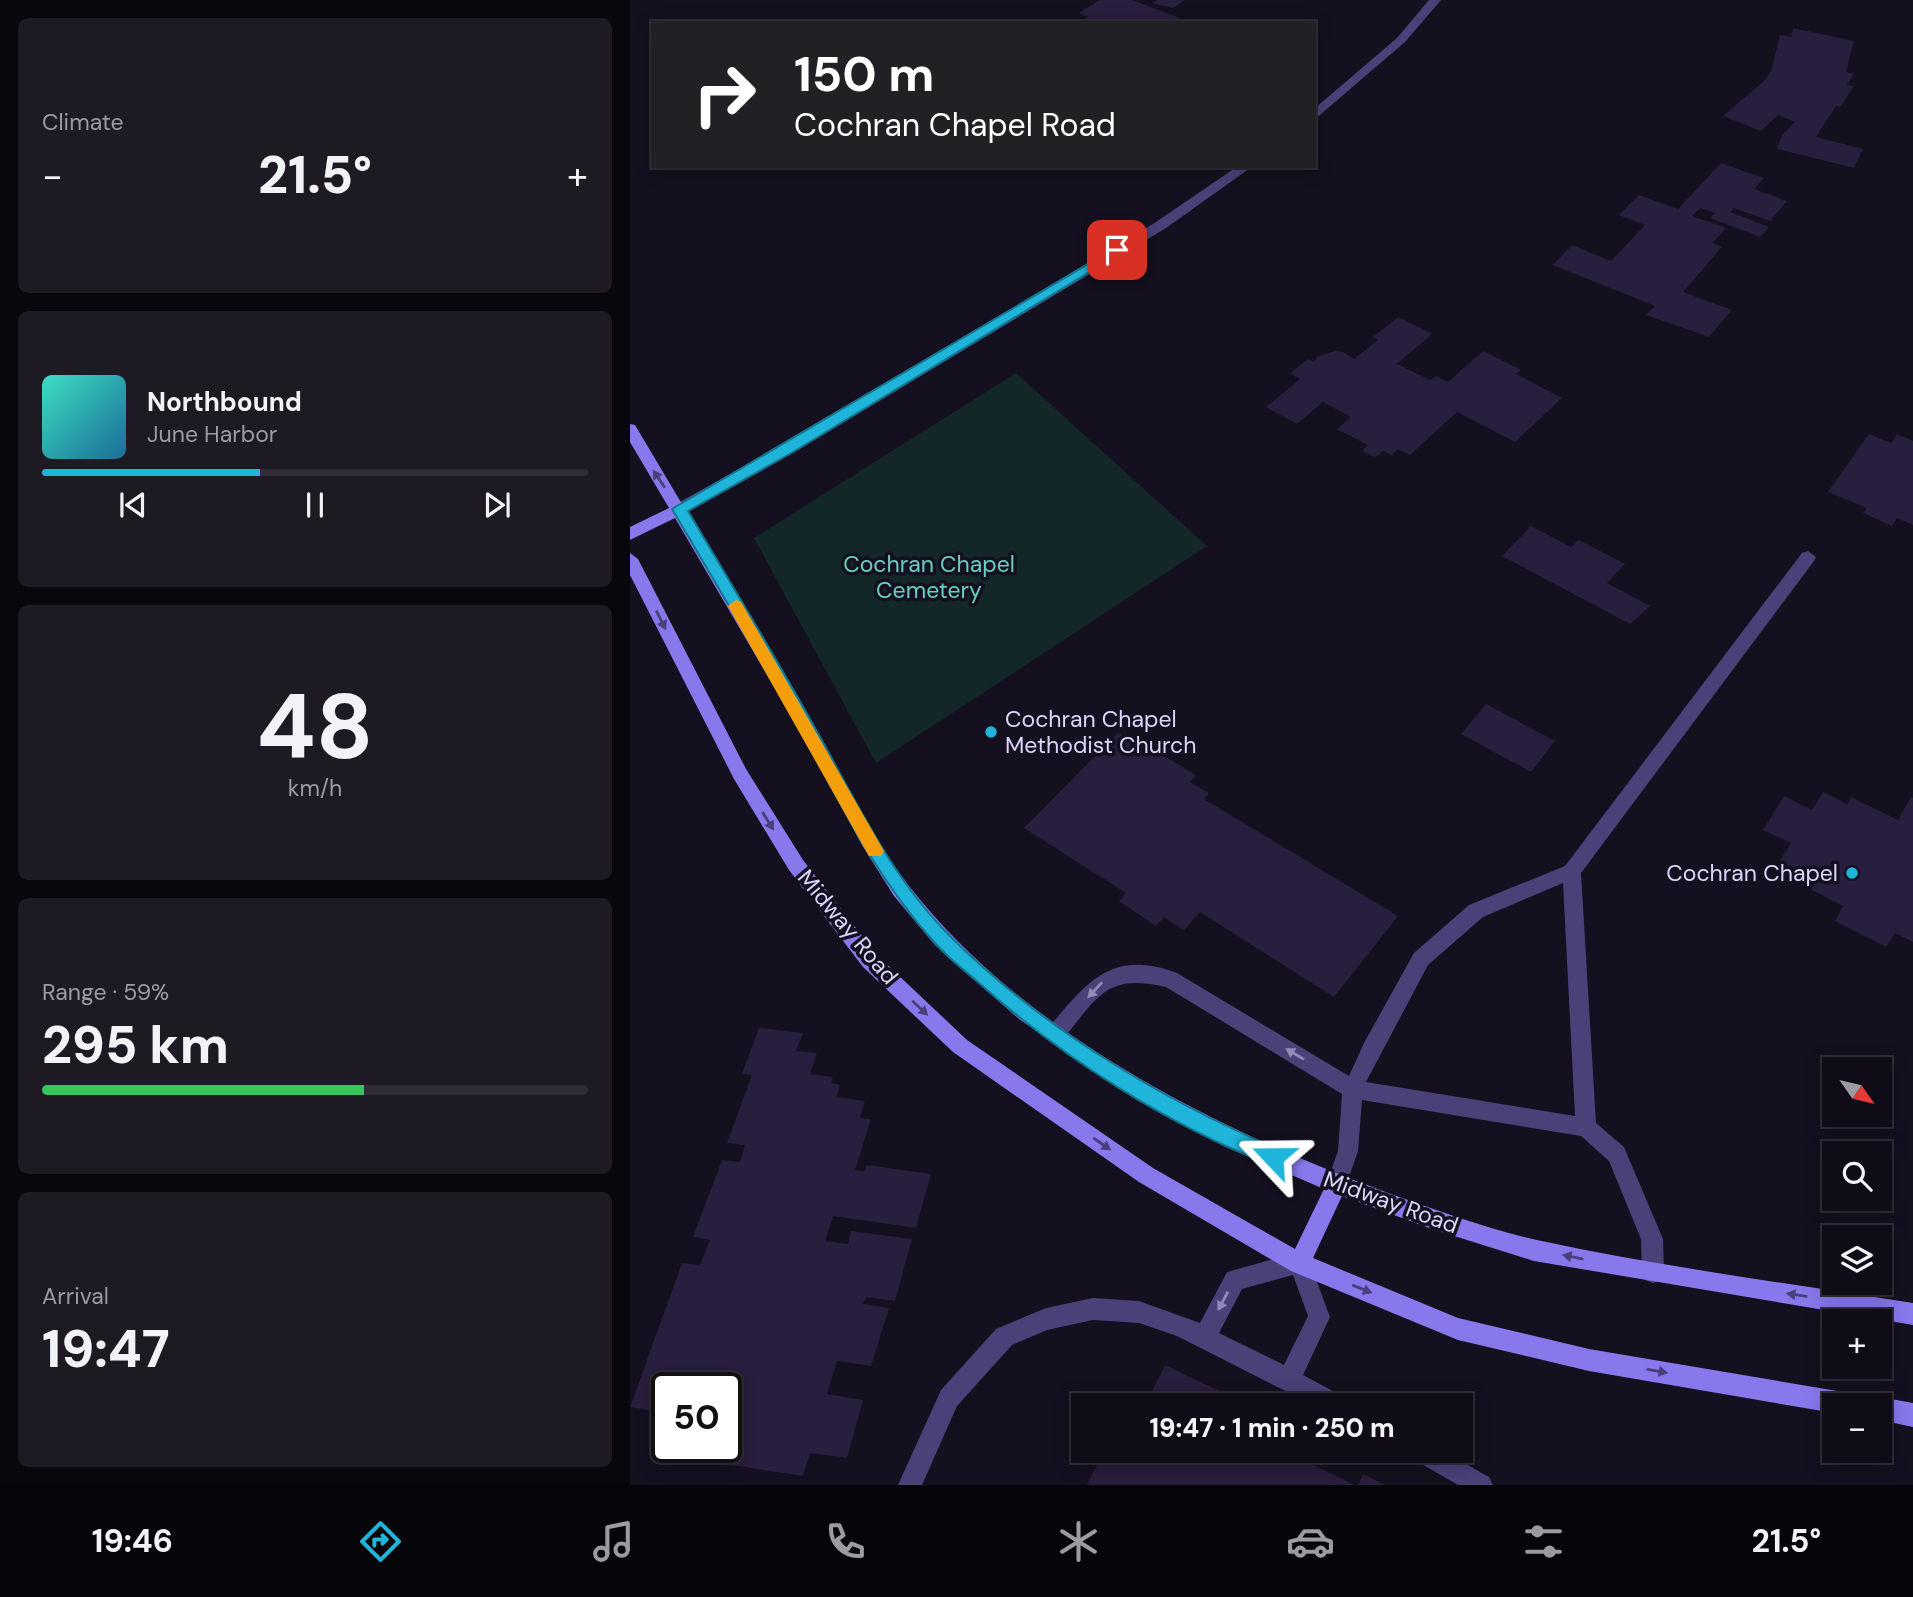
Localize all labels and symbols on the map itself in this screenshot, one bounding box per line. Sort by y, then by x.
pin [1087,220,1147,280]
one-way arrow [653,469,666,489]
park label: Cochran Chapel Cemetery [843,549,1015,605]
one-way arrow [655,610,667,630]
place label: Cochran Chapel Methodist Church [1005,704,1196,760]
marker: Cochran Chapel Methodist Church [983,724,999,740]
one-way arrow [762,811,775,830]
place label: Cochran Chapel [1666,858,1838,888]
street label: Midway Road [791,863,905,991]
marker: Cochran Chapel [1844,865,1860,881]
one-way arrow [1087,981,1103,999]
one-way arrow [911,1000,929,1016]
one-way arrow [1285,1047,1304,1060]
north arrow [1822,1057,1892,1127]
position arrow [1236,1120,1310,1194]
one-way arrow [1092,1137,1111,1150]
street label: Midway Road [1320,1164,1462,1240]
one-way arrow [1562,1251,1584,1262]
one-way arrow [1351,1283,1372,1294]
one-way arrow [1786,1289,1808,1300]
one-way arrow [1218,1291,1229,1311]
one-way arrow [1646,1366,1668,1377]
speed limit sign: 50 [651,1372,742,1463]

